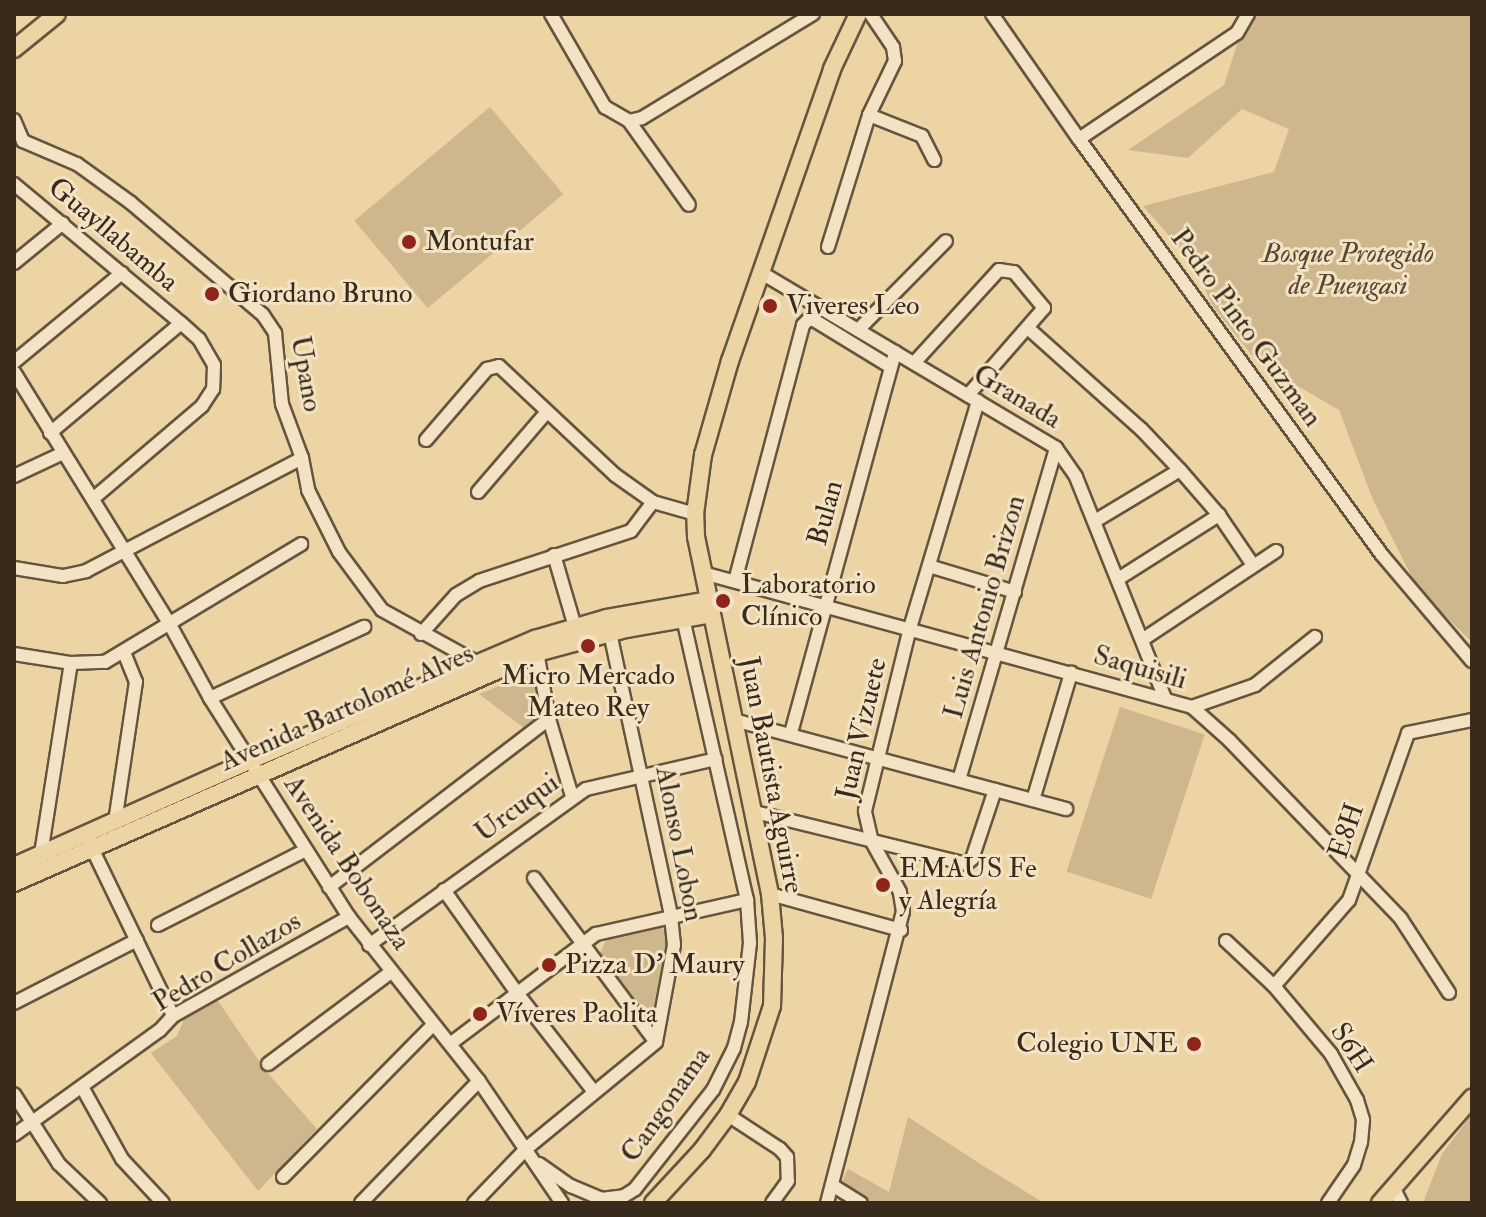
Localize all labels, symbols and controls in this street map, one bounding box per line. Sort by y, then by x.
street label: Guayllabamba [41,171,185,299]
street label: Pedro Pinto Guzman [1163,222,1329,434]
place label: Montufar [425,225,534,259]
marker: Montufar [400,233,418,251]
park label: Bosque Protegido de Puengasi [1262,237,1434,303]
place label: Giordano Bruno [228,277,413,311]
marker: Giordano Bruno [203,285,221,303]
place label: Viveres Leo [786,289,920,323]
marker: Viveres Leo [761,297,779,315]
street label: Upano [283,333,329,415]
street label: Granada [967,358,1067,436]
street label: Bulan [801,477,851,549]
street label: Luis Antonio Brizon [937,491,1033,723]
place label: Laboratorio Clínico [741,568,876,634]
marker: Laboratorio Clínico [712,590,734,612]
street label: Avenida Bartolomé Alves [215,637,479,779]
marker: Micro Mercado Mateo Rey [579,637,597,655]
street label: Saquisili [1090,639,1190,697]
street label: Juan Bautista Aguirre [732,654,810,896]
street label: Juan Vizuete [829,655,895,803]
place label: Micro Mercado Mateo Rey [501,659,675,725]
street label: Alonso Lobon [648,764,710,924]
street label: Urcuqui [469,766,565,850]
street label: Avenida Bobonaza [276,769,418,957]
street label: E8H [1322,799,1372,863]
place label: EMAUS Fe y Alegría [899,852,1037,918]
marker: EMAUS Fe y Alegría [874,876,892,894]
street label: Pedro Collazos [147,905,307,1019]
place label: Pizza D' Maury [565,948,745,982]
marker: Pizza D' Maury [540,956,558,974]
place label: Víveres Paolita [496,997,658,1031]
marker: Víveres Paolita [471,1005,489,1023]
street label: S6H [1323,1017,1379,1079]
place label: Colegio UNE [1016,1027,1178,1061]
marker: Colegio UNE [1185,1035,1203,1053]
street label: Cangonama [614,1041,718,1169]

